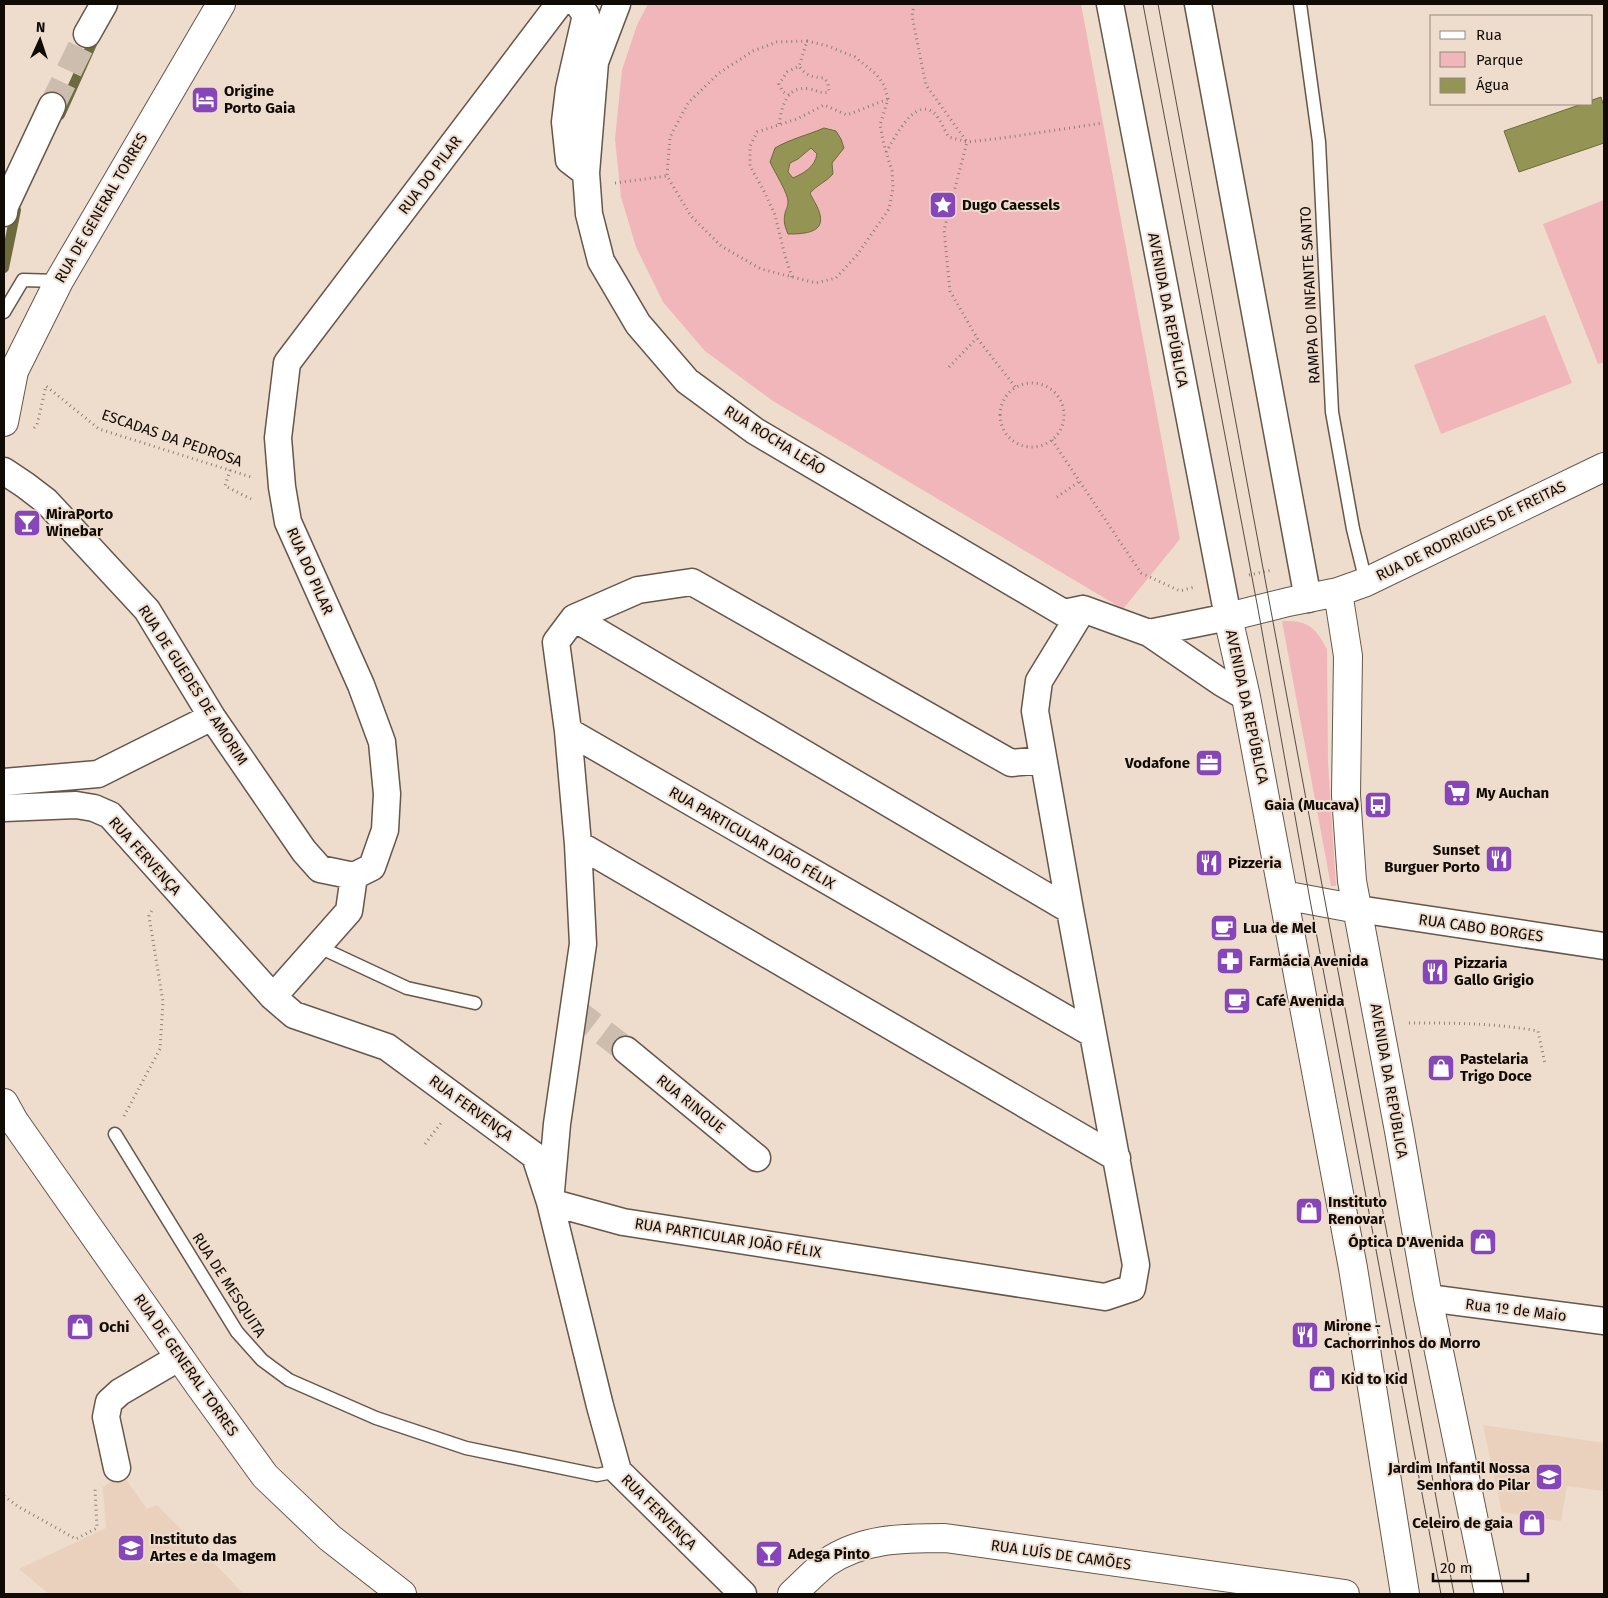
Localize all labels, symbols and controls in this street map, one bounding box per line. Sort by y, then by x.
north arrow [15,15,65,65]
legend [1430,15,1593,105]
text: N [36,19,46,36]
text: Rua [1476,26,1502,44]
text: Parque [1476,51,1523,69]
text: Água [1476,76,1509,94]
place label: Origine Porto Gaia [224,82,296,117]
hotel icon: Origine Porto Gaia [190,85,220,115]
street label: RUA DE GENERAL TORRES [51,130,151,286]
street label: RUA DO PILAR [395,132,465,218]
place icon: Dugo Caessels [928,190,958,220]
place label: Dugo Caessels [962,196,1060,214]
street label: RAMPA DO INFANTE SANTO [1296,206,1324,384]
street label: AVENIDA DA REPÚBLICA [1144,231,1192,389]
street label: RUA ROCHA LEÃO [721,402,829,478]
street label: ESCADAS DA PEDROSA [99,405,245,471]
street label: RUA DE RODRIGUES DE FREITAS [1373,477,1569,585]
place label: MiraPorto Winebar [46,505,114,540]
bar icon: MiraPorto Winebar [12,508,42,538]
street label: RUA DO PILAR [283,525,337,617]
street label: RUA DE GUEDES DE AMORIM [134,602,252,768]
street label: AVENIDA DA REPÚBLICA [1222,628,1272,786]
office icon: Vodafone [1194,748,1224,778]
place label: Vodafone [1124,754,1190,772]
supermarket icon: My Auchan [1442,778,1472,808]
street label: RUA PARTICULAR JOÃO FÉLIX [666,783,839,893]
place label: My Auchan [1476,784,1549,802]
bus stop icon: Gaia (Mucava) [1363,790,1393,820]
place label: Gaia (Mucava) [1264,796,1359,814]
street label: RUA FERVENÇA [105,813,185,899]
place label: Sunset Burguer Porto [1384,841,1480,876]
restaurant icon: Sunset Burguer Porto [1484,844,1514,874]
restaurant icon: Pizzeria [1194,848,1224,878]
place label: Pizzeria [1228,854,1282,872]
street label: RUA CABO BORGES [1417,910,1545,946]
cafe icon: Lua de Mel [1209,913,1239,943]
place label: Lua de Mel [1243,919,1317,937]
pharmacy icon: Farmácia Avenida [1215,946,1245,976]
place label: Farmácia Avenida [1249,952,1369,970]
place label: Pizzaria Gallo Grigio [1454,954,1534,989]
restaurant icon: Pizzaria Gallo Grigio [1420,957,1450,987]
cafe icon: Café Avenida [1222,986,1252,1016]
place label: Café Avenida [1256,992,1345,1010]
street label: AVENIDA DA REPÚBLICA [1366,1002,1412,1160]
place label: Pastelaria Trigo Doce [1460,1050,1532,1085]
shop icon: Pastelaria Trigo Doce [1426,1053,1456,1083]
street label: RUA RINQUE [653,1071,729,1137]
street label: RUA FERVENÇA [426,1072,517,1145]
place label: Instituto Renovar [1328,1193,1387,1228]
shop icon: Instituto Renovar [1294,1196,1324,1226]
street label: RUA PARTICULAR JOÃO FÉLIX [633,1214,824,1262]
shop icon: Óptica D'Avenida [1468,1227,1498,1257]
street label: RUA DE MESQUITA [188,1229,270,1341]
place label: Óptica D'Avenida [1348,1233,1464,1251]
street label: RUA DE GENERAL TORRES [130,1290,242,1440]
street label: Rua 1º de Maio [1464,1295,1568,1325]
shop icon: Ochi [65,1312,95,1342]
place label: Mirone - Cachorrinhos do Morro [1324,1317,1481,1352]
place label: Ochi [99,1318,129,1336]
restaurant icon: Mirone - Cachorrinhos do Morro [1290,1320,1320,1350]
shop icon: Kid to Kid [1307,1364,1337,1394]
place label: Kid to Kid [1341,1370,1408,1388]
place label: Jardim Infantil Nossa Senhora do Pilar [1387,1459,1531,1494]
school or university icon: Jardim Infantil Nossa Senhora do Pilar [1534,1462,1564,1492]
street label: RUA FERVENÇA [618,1471,701,1554]
shop icon: Celeiro de gaia [1517,1508,1547,1538]
place label: Celeiro de gaia [1412,1514,1513,1532]
place label: Instituto das Artes e da Imagem [149,1530,276,1565]
school or university icon: Instituto das Artes e da Imagem [116,1533,146,1563]
street label: RUA LUÍS DE CAMÕES [990,1536,1132,1574]
bar icon: Adega Pinto [754,1539,784,1569]
place label: Adega Pinto [787,1545,870,1563]
scale bar [1433,1550,1528,1582]
text: 20 m [1440,1559,1473,1577]

